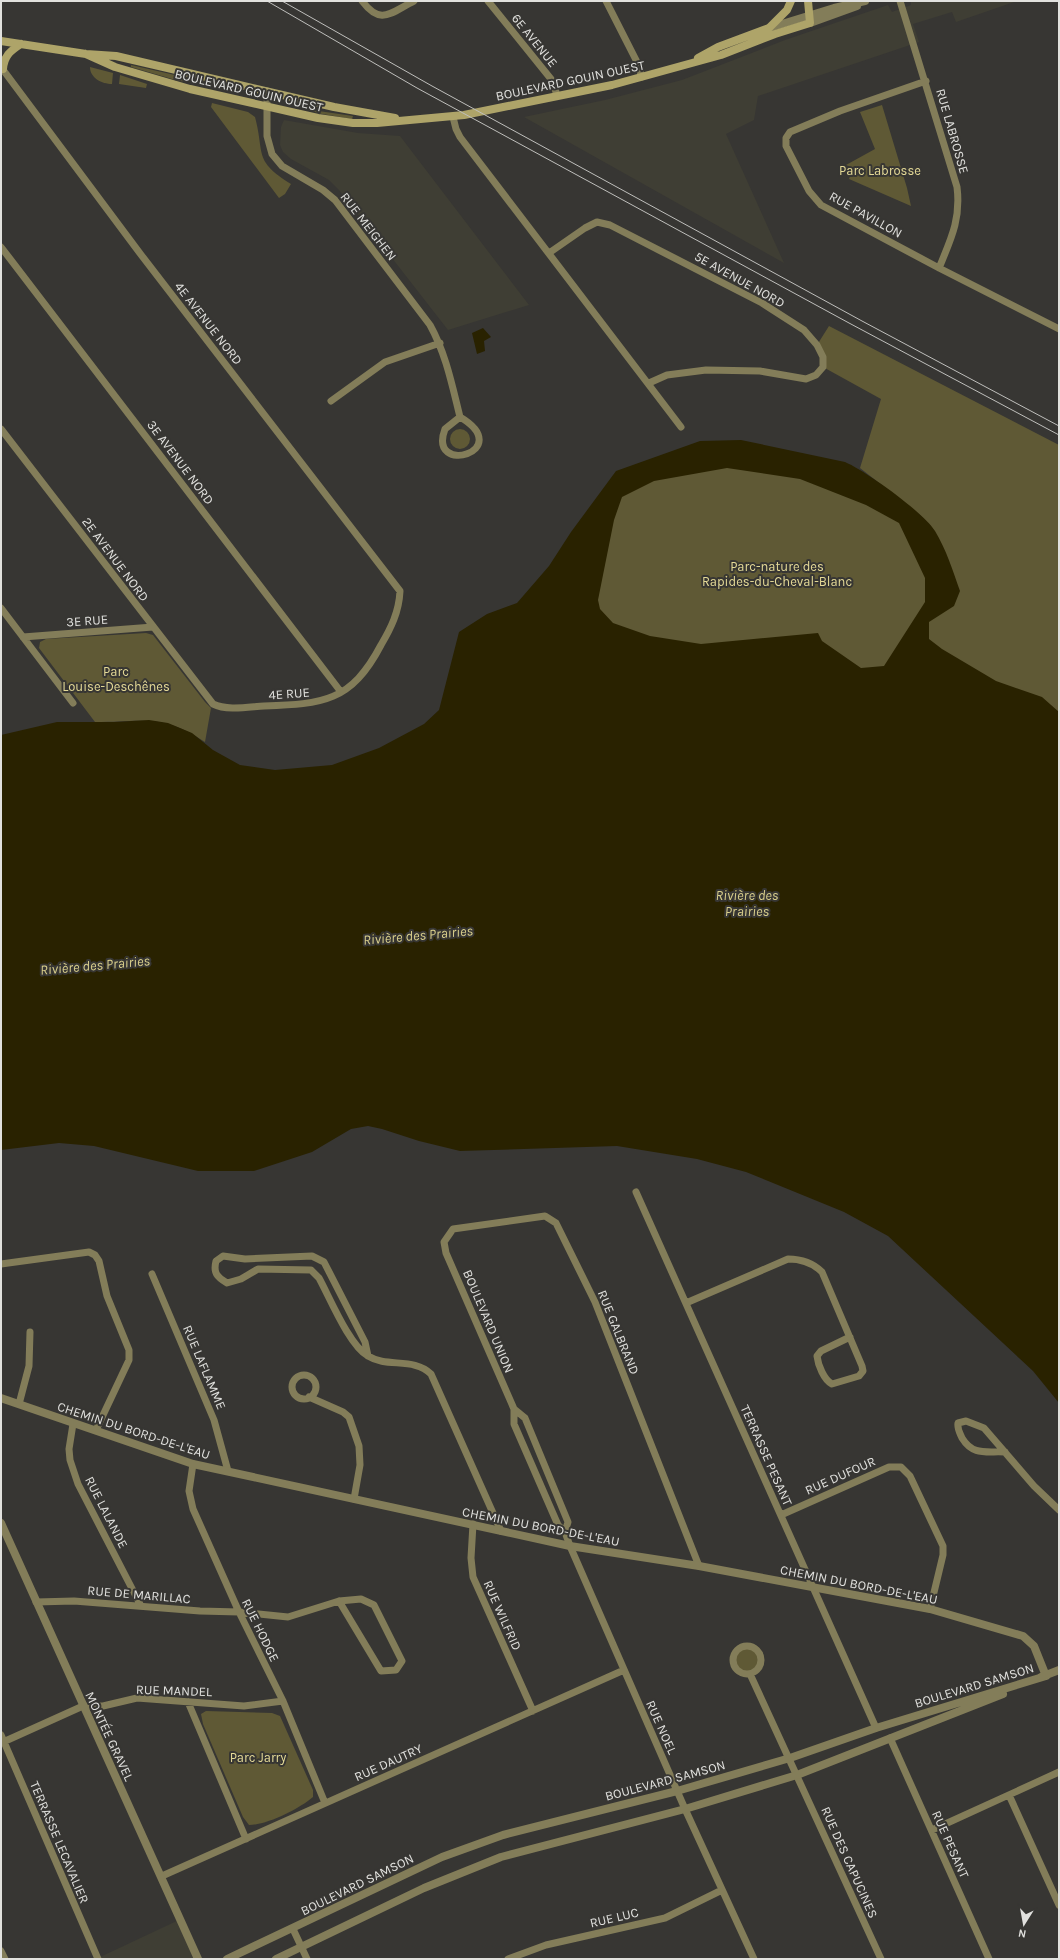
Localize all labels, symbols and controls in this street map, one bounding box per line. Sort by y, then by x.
street label: 6E AVENUE [509,11,561,70]
street label: BOULEVARD GOUIN OUEST [494,57,646,104]
street label: BOULEVARD GOUIN OUEST [173,66,325,115]
street label: RUE LABROSSE [933,87,972,175]
park label: Parc Labrosse [839,163,921,178]
street label: RUE PAVILLON [827,188,905,241]
street label: RUE MEIGHEN [337,189,400,263]
street label: 5E AVENUE NORD [692,248,788,310]
street label: 4E AVENUE NORD [172,279,246,368]
street label: 3E AVENUE NORD [144,417,217,507]
street label: 2E AVENUE NORD [79,514,152,604]
park label: Parc-nature des Rapides-du-Cheval-Blanc [702,559,852,589]
street label: 3E RUE [66,612,108,629]
park label: Parc Louise-Deschênes [62,664,170,694]
street label: 4E RUE [268,685,310,702]
water label: Rivière des Prairies [716,887,779,920]
water label: Rivière des Prairies [362,922,474,949]
water label: Rivière des Prairies [39,952,151,979]
street label: BOULEVARD UNION [460,1267,517,1375]
street label: RUE GALBRAND [595,1288,642,1377]
street label: RUE LAFLAMME [180,1323,229,1412]
street label: CHEMIN DU BORD-DE-L'EAU [56,1399,212,1462]
street label: TERRASSE PESANT [738,1403,796,1508]
street label: RUE DUFOUR [803,1453,878,1498]
street label: RUE LALANDE [82,1474,131,1551]
street label: CHEMIN DU BORD-DE-L'EAU [461,1504,621,1549]
street label: CHEMIN DU BORD-DE-L'EAU [779,1562,939,1607]
street label: RUE WILFRID [480,1578,525,1653]
street label: RUE DE MARILLAC [87,1583,191,1606]
street label: RUE HODGE [239,1596,282,1664]
street label: BOULEVARD SAMSON [913,1660,1036,1711]
street label: RUE MANDEL [136,1682,212,1699]
street label: MONTÉE GRAVEL [82,1688,139,1783]
street label: RUE NOEL [643,1698,680,1757]
street label: RUE DAUTRY [352,1741,425,1784]
park label: Parc Jarry [230,1750,286,1765]
street label: BOULEVARD SAMSON [603,1757,727,1804]
street label: TERRASSE LECAVALIER [27,1779,92,1906]
street label: RUE DES CAPUCINES [818,1804,881,1920]
street label: RUE PESANT [929,1808,972,1881]
street label: BOULEVARD SAMSON [298,1851,416,1918]
north arrow [1004,1904,1044,1944]
street label: RUE LUC [588,1905,640,1930]
text: N [1017,1926,1027,1940]

